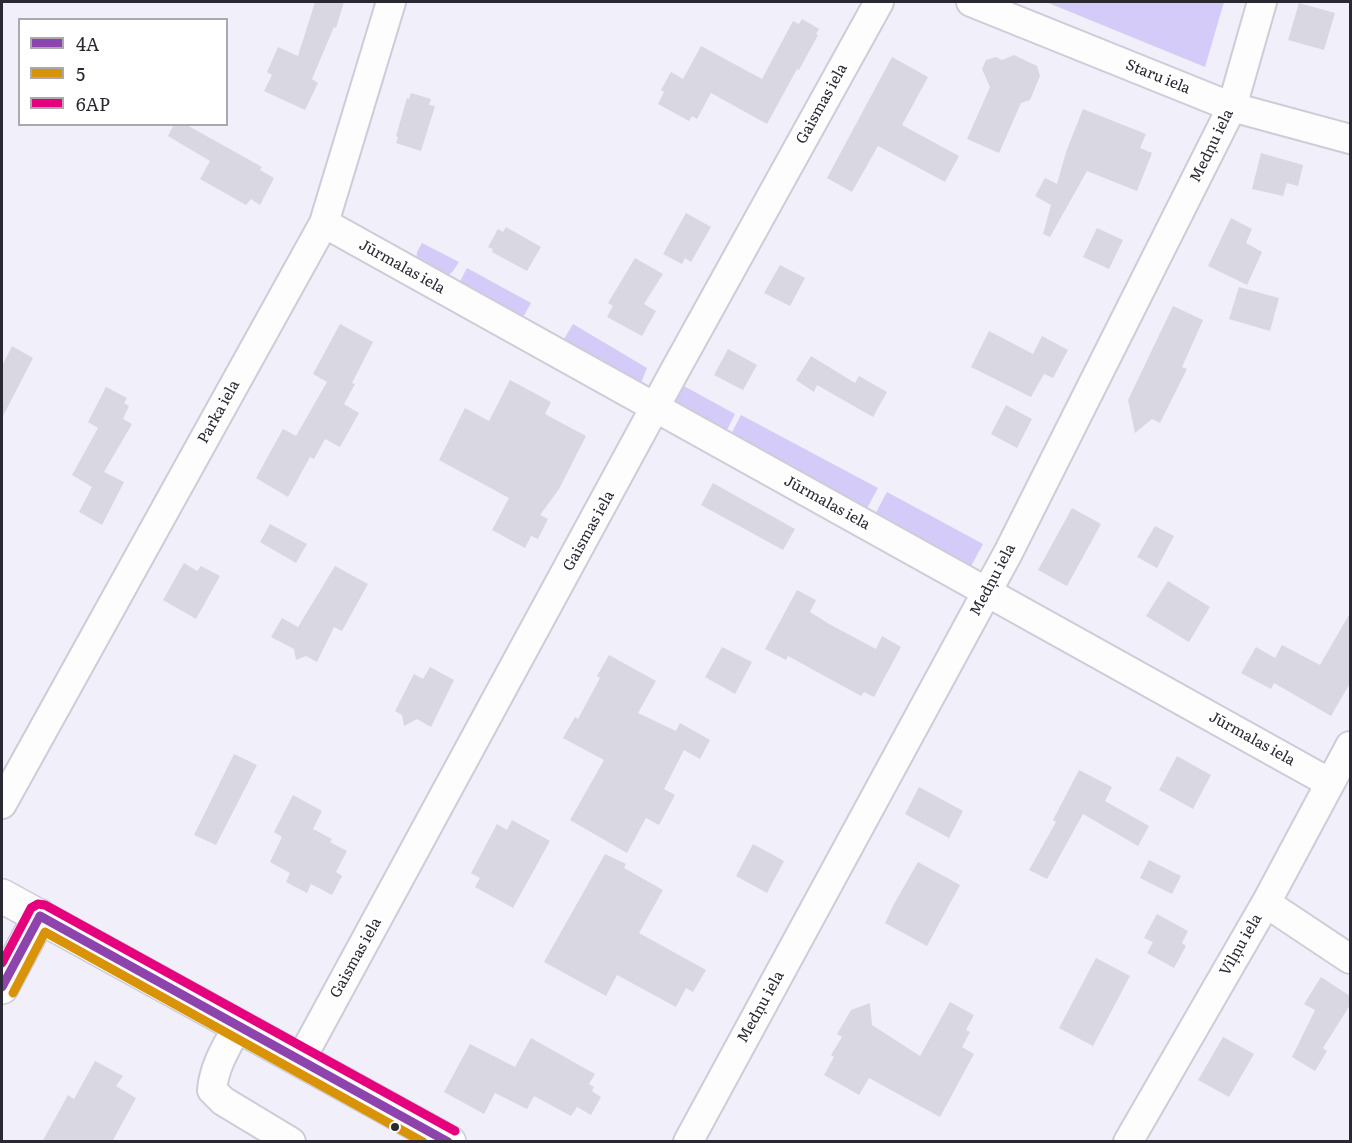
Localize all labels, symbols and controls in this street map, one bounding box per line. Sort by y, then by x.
legend [18,18,228,126]
text: 4A [76,30,99,57]
street label: Staru iela [1123,56,1193,98]
text: 5 [76,60,85,87]
street label: Gaismas iela [793,61,851,147]
text: 6AP [76,90,110,117]
street label: Medņu iela [1187,106,1237,186]
street label: Jūrmalas iela [356,236,448,298]
street label: Parka iela [194,377,244,447]
street label: Jūrmalas iela [781,472,873,534]
street label: Gaismas iela [560,488,618,574]
street label: Medņu iela [966,541,1020,619]
street label: Jūrmalas iela [1206,708,1298,770]
street label: Viļņu iela [1216,911,1266,979]
street label: Gaismas iela [327,915,385,1001]
street label: Medņu iela [734,968,788,1046]
unlabelled marker [389,1121,401,1133]

